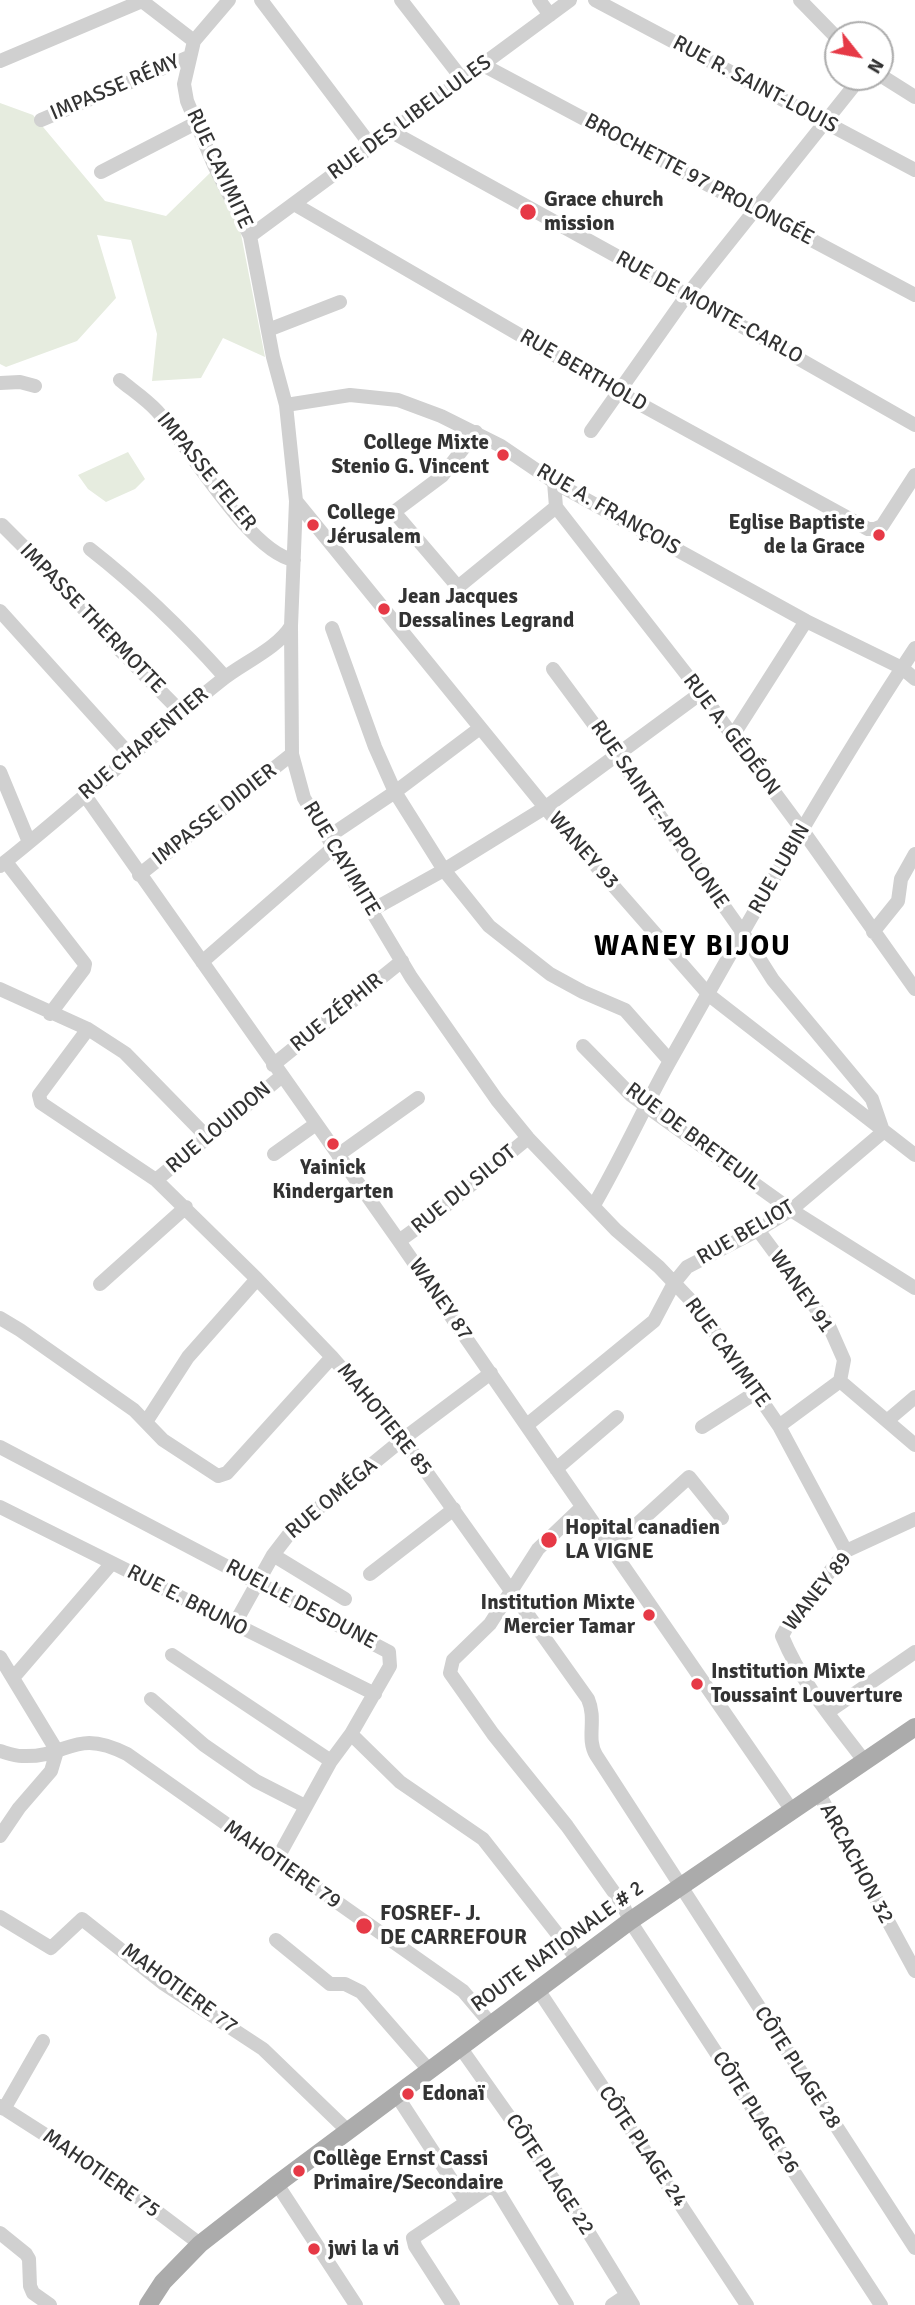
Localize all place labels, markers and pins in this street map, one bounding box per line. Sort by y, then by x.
place label: Grace church mission [544,187,664,237]
marker: Grace church mission [518,202,538,222]
place label: College Mixte Stenio G. Vincent [331,430,489,480]
marker: College Mixte Stenio G. Vincent [495,447,511,463]
place label: College Jérusalem [327,500,421,550]
place label: Eglise Baptiste de la Grace [728,510,865,560]
marker: College Jérusalem [305,517,321,533]
marker: Eglise Baptiste de la Grace [871,527,887,543]
place label: Jean Jacques Dessalines Legrand [398,584,574,634]
marker: Jean Jacques Dessalines Legrand [376,601,392,617]
marker: Yainick Kindergarten [325,1136,341,1152]
place label: Yainick Kindergarten [272,1155,394,1205]
place label: Hopital canadien LA VIGNE [565,1515,720,1565]
marker: Hopital canadien LA VIGNE [539,1530,559,1550]
place label: Institution Mixte Mercier Tamar [481,1590,635,1640]
marker: Institution Mixte Mercier Tamar [641,1607,657,1623]
place label: Institution Mixte Toussaint Louverture [711,1659,903,1709]
marker: Institution Mixte Toussaint Louverture [689,1676,705,1692]
place label: FOSREF- J. DE CARREFOUR [380,1901,527,1951]
marker: FOSREF- J. DE CARREFOUR [354,1916,374,1936]
place label: Edonaï [422,2081,485,2107]
marker: Edonaï [400,2086,416,2102]
place label: Collège Ernst Cassi Primaire/Secondaire [313,2146,503,2196]
marker: Collège Ernst Cassi Primaire/Secondaire [291,2163,307,2179]
place label: jwi la vi [328,2236,399,2262]
marker: jwi la vi [306,2241,322,2257]

